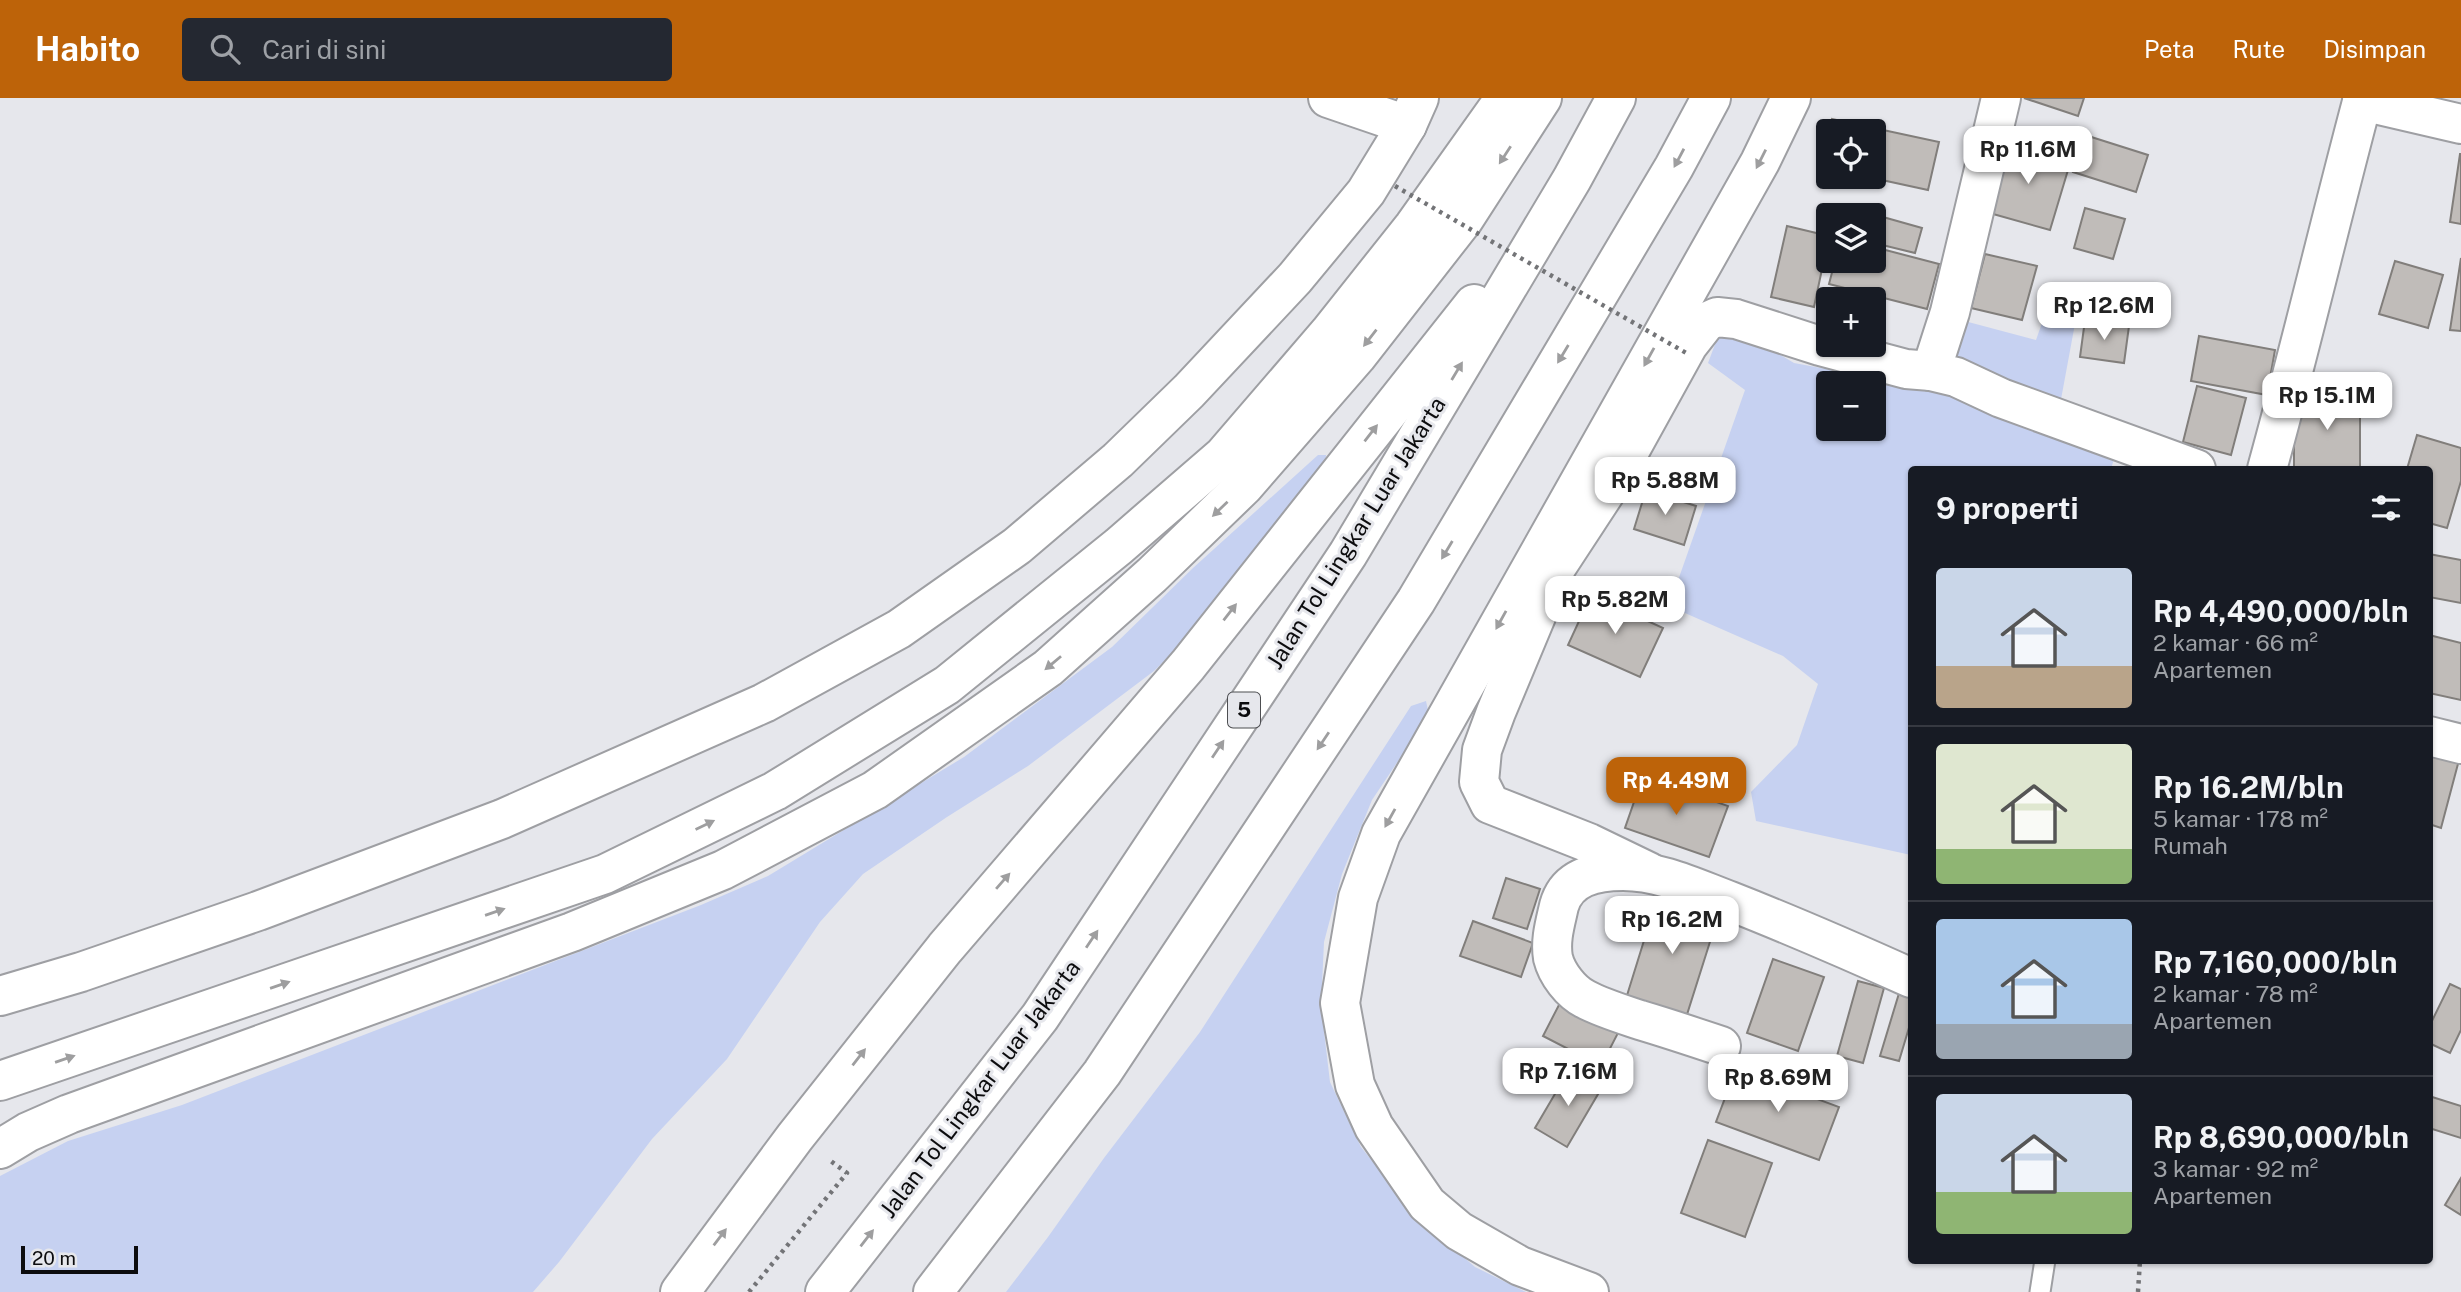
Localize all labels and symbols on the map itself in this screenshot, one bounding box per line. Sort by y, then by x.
pin: Rp 11.6M [1956,126,2100,186]
one-way arrow [1498,146,1512,164]
one-way arrow [1673,148,1684,168]
one-way arrow [1755,149,1766,169]
pin: Rp 12.6M [2032,282,2176,342]
one-way arrow [1363,329,1378,347]
one-way arrow [1557,345,1569,364]
one-way arrow [1643,348,1655,367]
one-way arrow [1451,361,1464,380]
pin: Rp 15.1M [2255,372,2399,432]
street label: Jalan Tol Lingkar Luar Jakarta [1261,392,1451,674]
one-way arrow [1364,425,1379,443]
pin: Rp 5.88M [1593,458,1737,517]
one-way arrow [1212,500,1229,516]
one-way arrow [1440,540,1453,559]
pin: Rp 5.82M [1543,576,1687,636]
one-way arrow [1223,603,1237,621]
one-way arrow [1495,610,1507,629]
one-way arrow [1044,655,1062,671]
road number: 5 [1228,692,1260,728]
one-way arrow [1317,731,1330,750]
one-way arrow [1211,740,1224,759]
pin: Rp 4.49M [1604,758,1748,817]
one-way arrow [1384,808,1396,828]
one-way arrow [695,820,715,831]
one-way arrow [995,872,1010,889]
pin: Rp 16.2M [1600,896,1744,956]
one-way arrow [485,906,506,917]
one-way arrow [1085,930,1099,948]
street label: Jalan Tol Lingkar Luar Jakarta [874,955,1085,1223]
one-way arrow [270,979,291,990]
one-way arrow [851,1048,866,1066]
pin: Rp 7.16M [1496,1048,1640,1108]
one-way arrow [54,1053,75,1064]
pin: Rp 8.69M [1706,1054,1850,1114]
one-way arrow [713,1228,727,1246]
one-way arrow [860,1230,875,1248]
scale bar [21,1243,138,1275]

